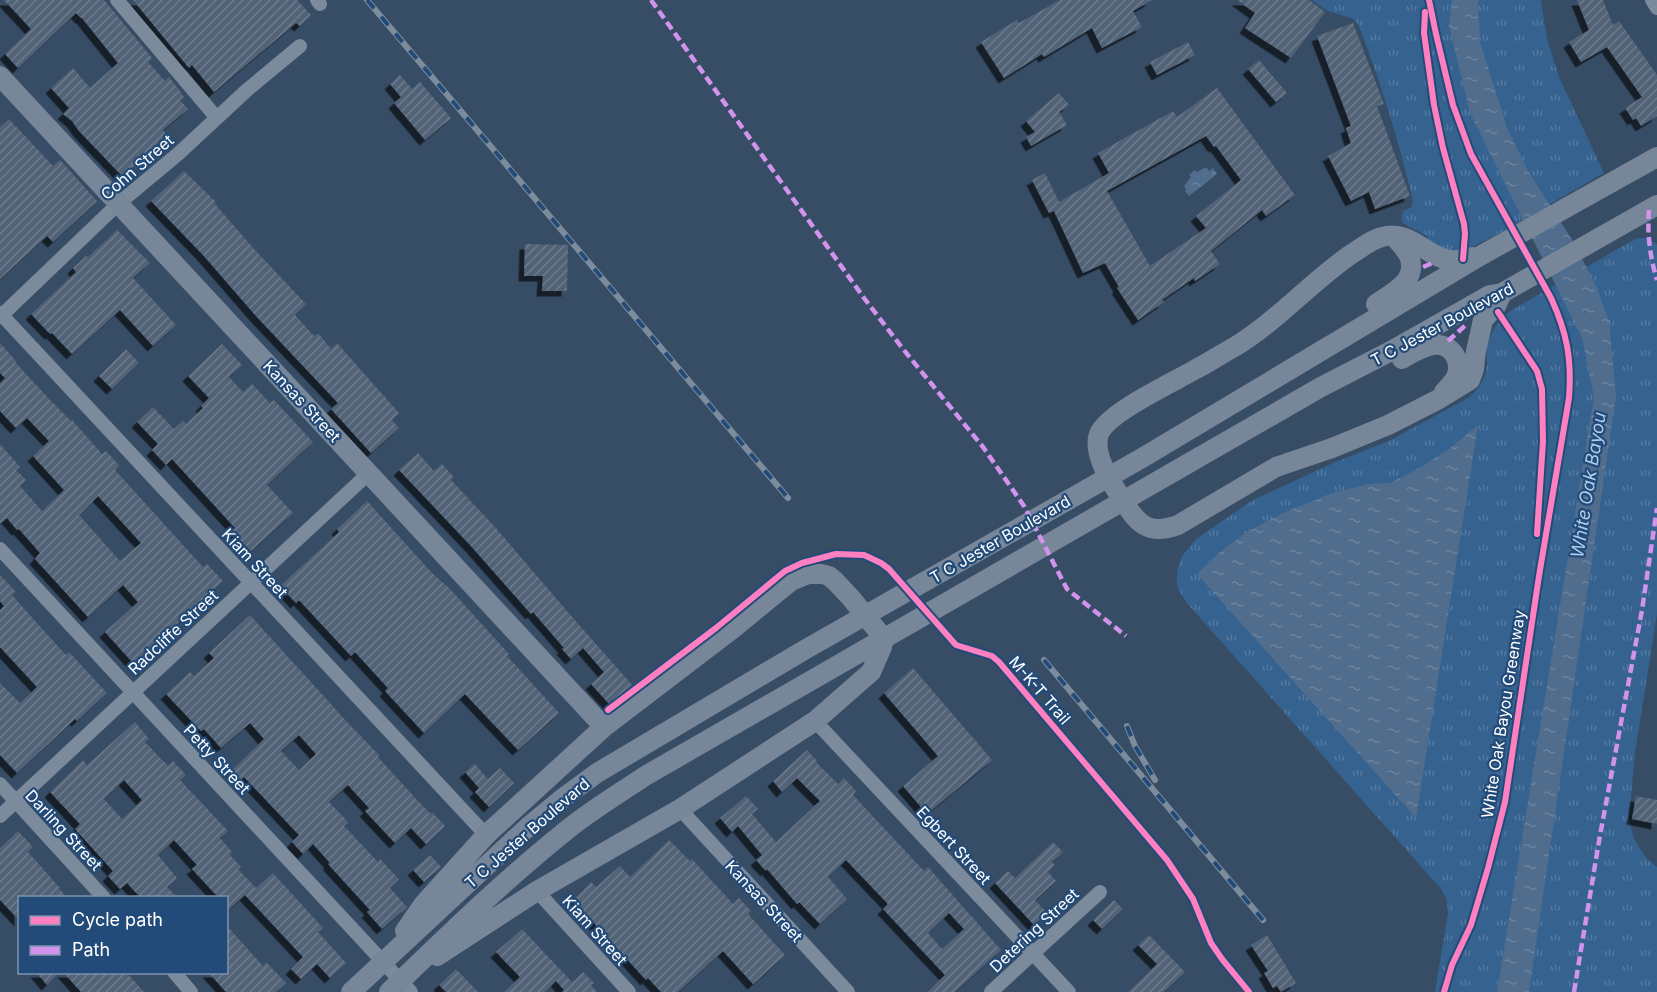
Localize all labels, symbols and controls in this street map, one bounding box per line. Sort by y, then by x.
street label: Cohn Street [97,130,177,204]
street label: T C Jester Boulevard [1367,278,1517,370]
street label: Kansas Street [259,356,345,446]
water label: White Oak Bayou [1566,410,1610,559]
street label: T C Jester Boulevard [926,491,1074,587]
street label: Kiam Street [218,524,292,602]
street label: Radcliffe Street [124,585,222,679]
street label: White Oak Bayou Greenway [1477,608,1529,820]
street label: M-K-T Trail [1005,652,1075,728]
street label: Petty Street [180,720,254,798]
street label: T C Jester Boulevard [461,773,593,893]
street label: Darling Street [21,785,107,875]
street label: Egbert Street [913,802,995,888]
street label: Kansas Street [721,856,807,946]
street label: Detering Street [985,884,1083,976]
street label: Kiam Street [558,891,632,969]
legend [18,896,228,974]
text: Cycle path [72,909,163,930]
text: Path [72,939,110,960]

